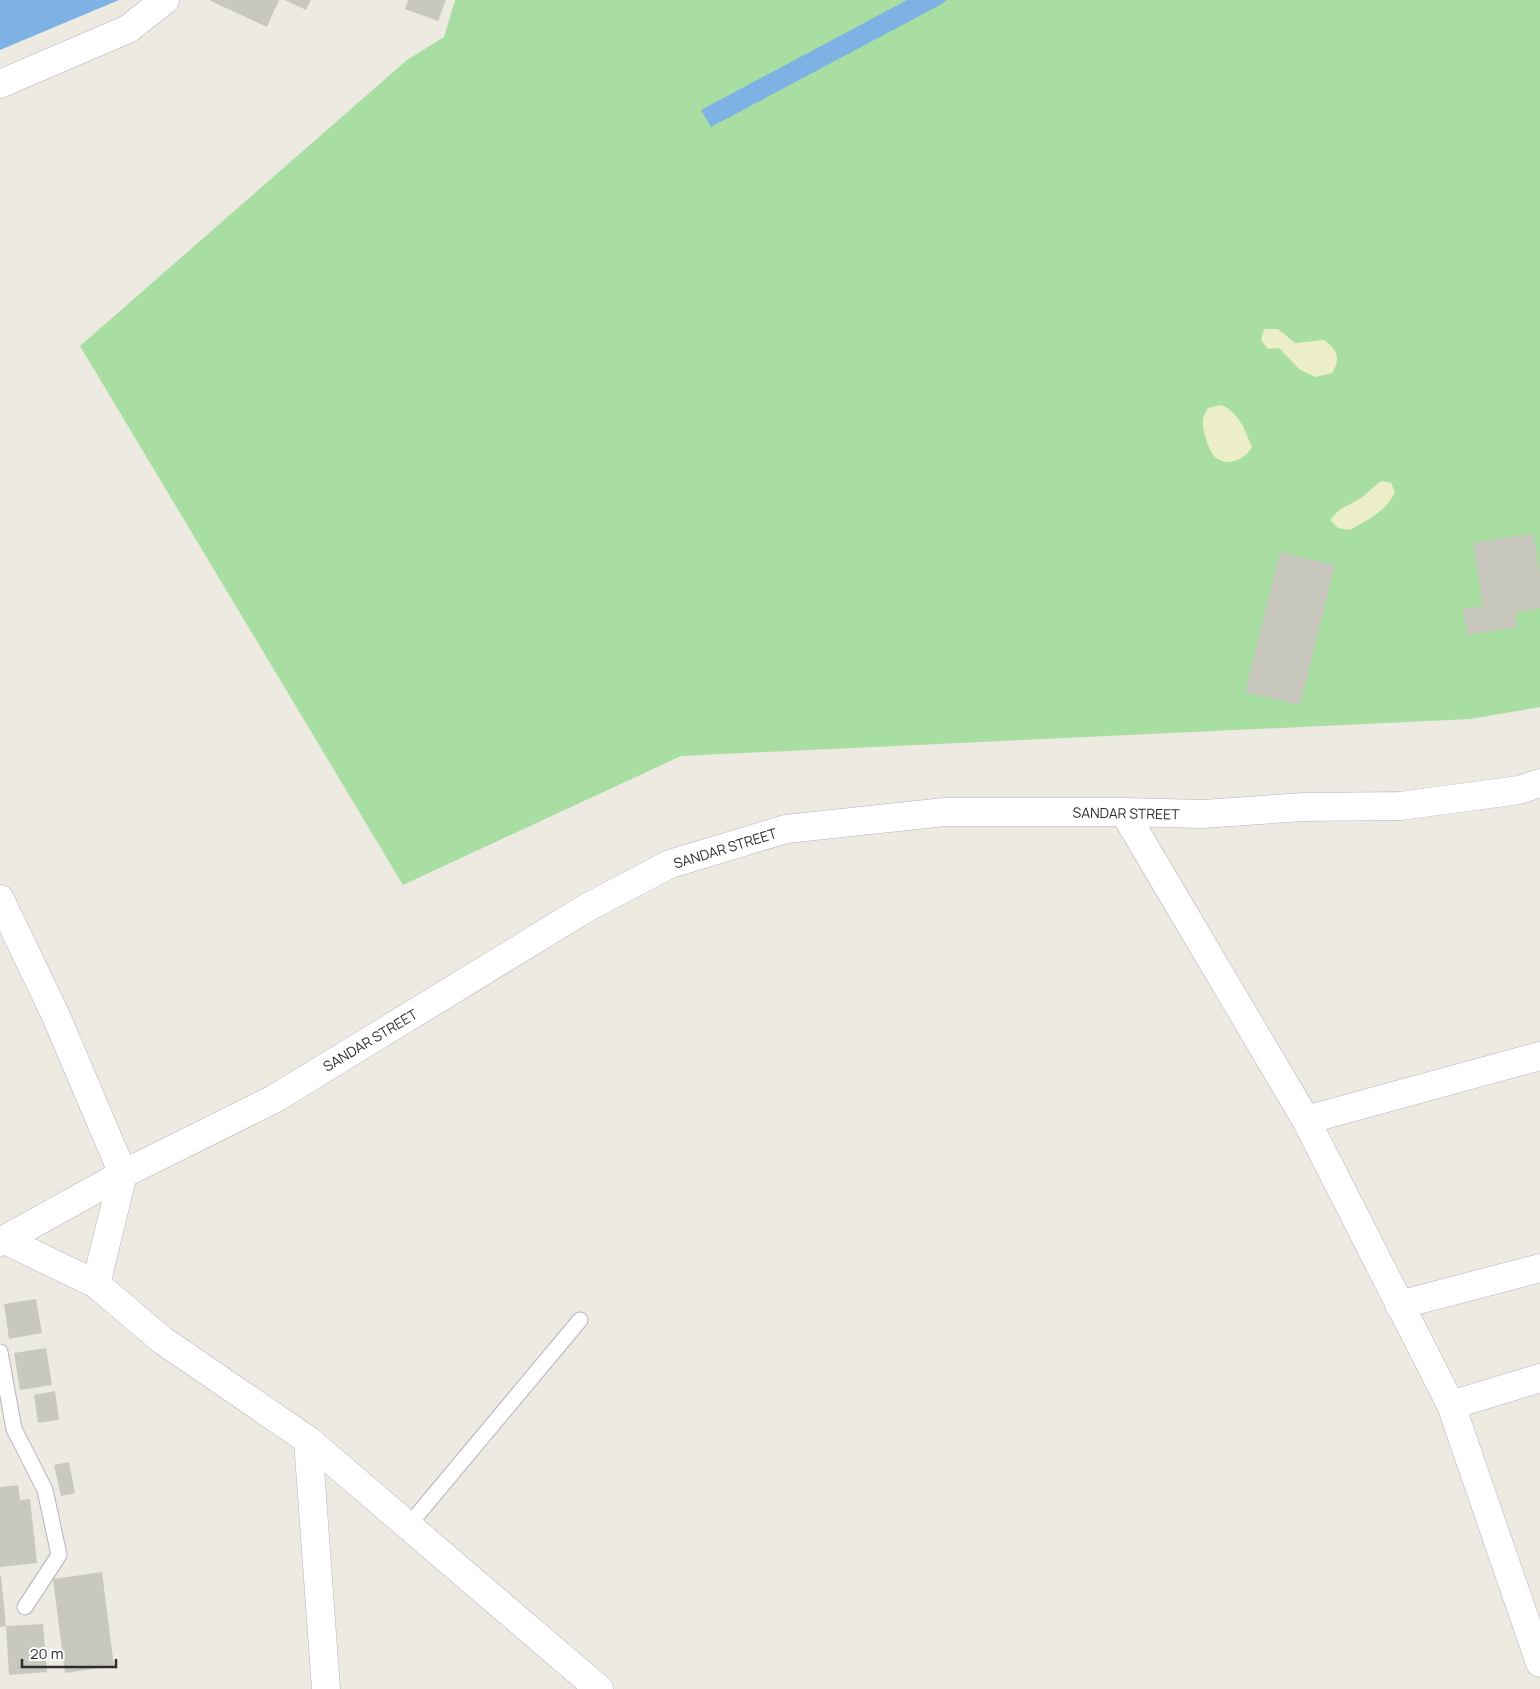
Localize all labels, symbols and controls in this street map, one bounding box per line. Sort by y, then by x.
street label: SANDAR STREET [1072,803,1180,823]
street label: SANDAR STREET [671,823,779,873]
street label: SANDAR STREET [319,1004,421,1076]
scale bar [22,1636,116,1668]
text: 20 m [30,1643,63,1664]

